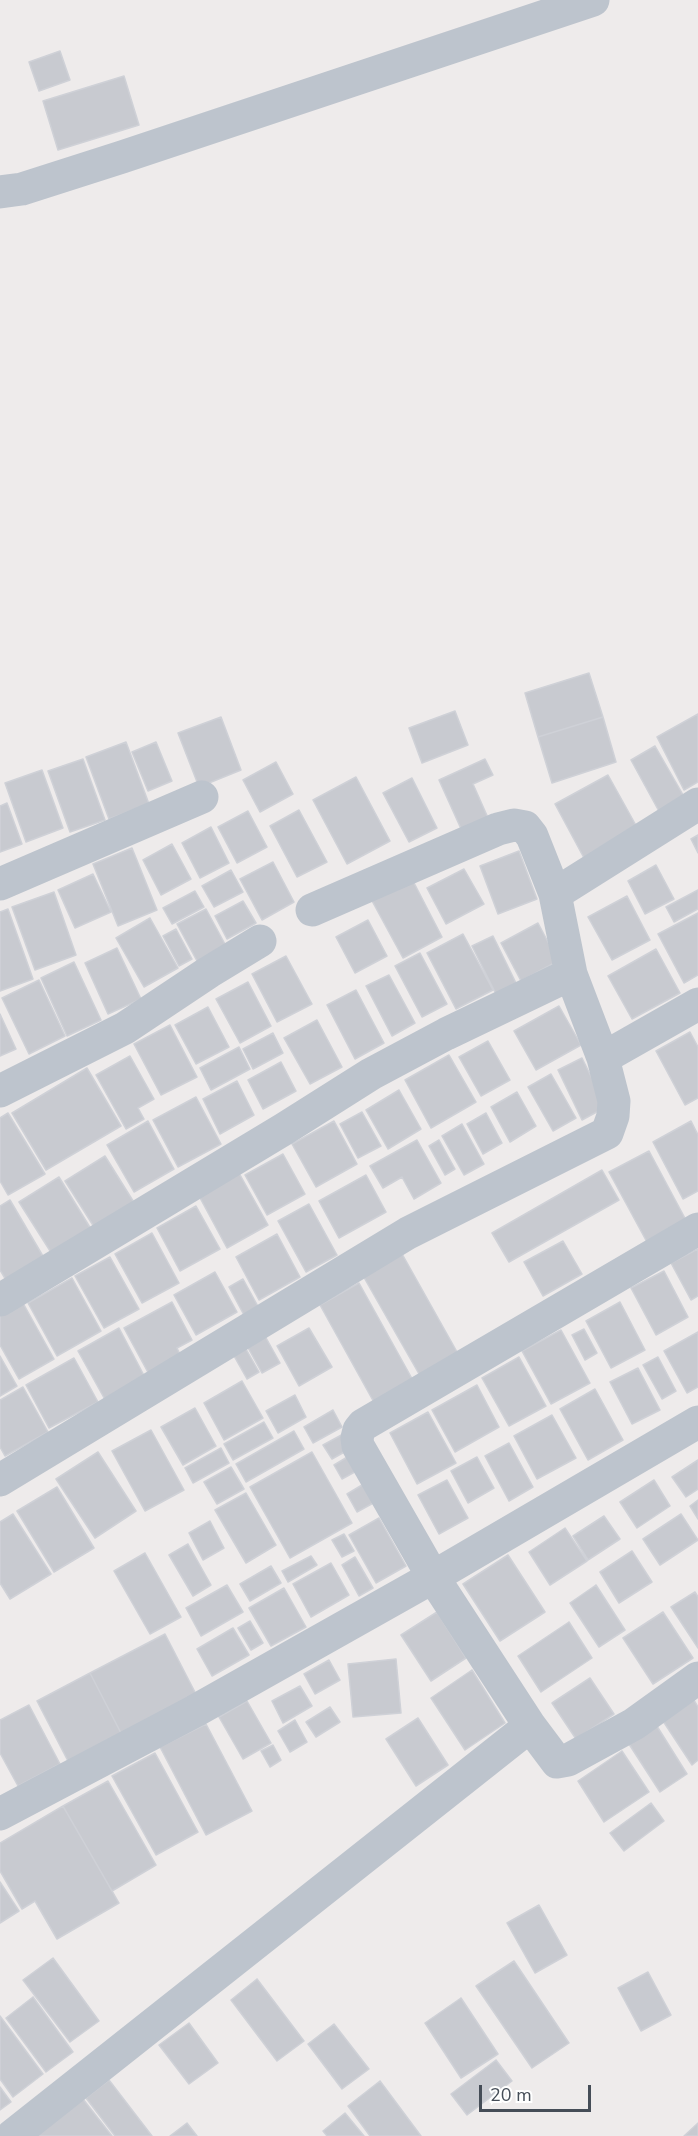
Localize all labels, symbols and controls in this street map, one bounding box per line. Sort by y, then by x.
scale bar [482,2073,594,2111]
text: 20 m [490,2083,532,2107]

